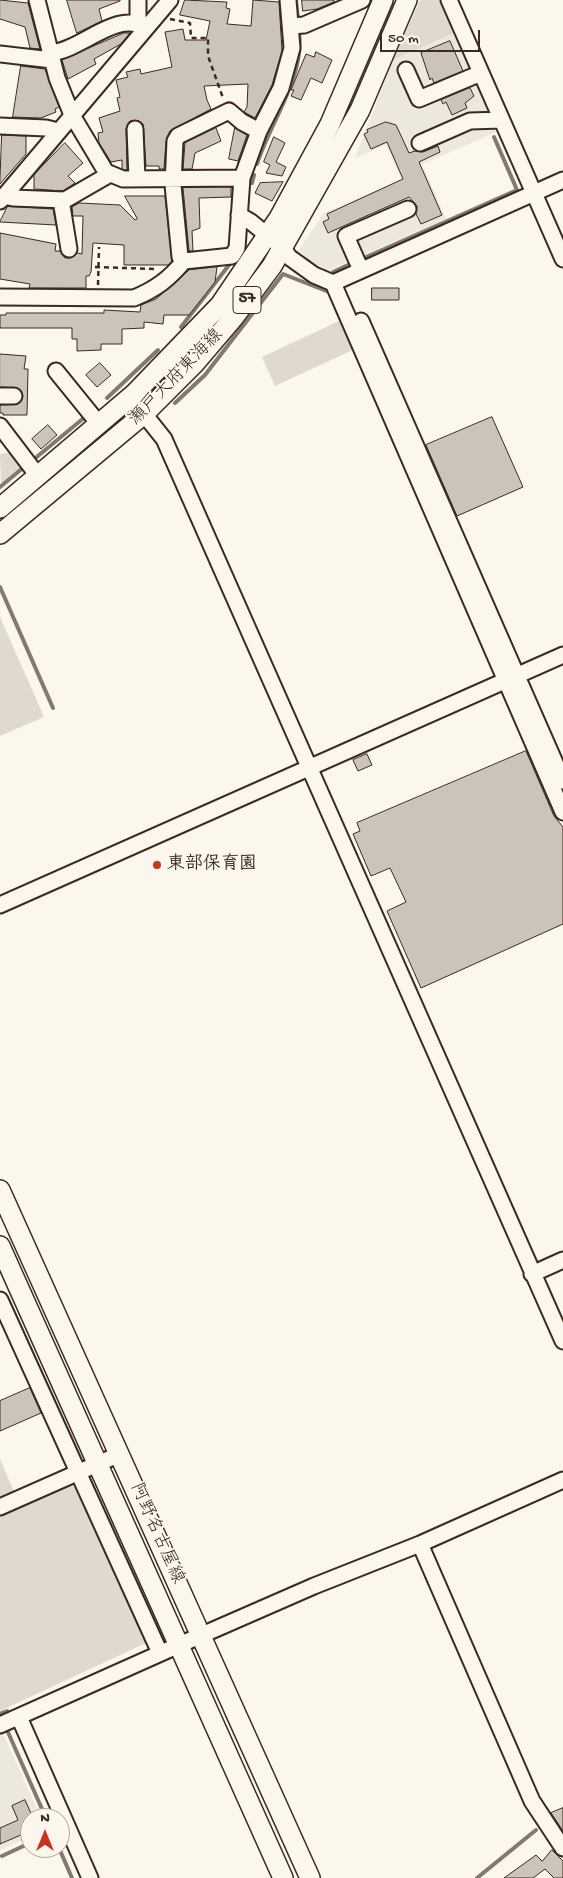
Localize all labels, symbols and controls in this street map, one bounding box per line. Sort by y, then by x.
scale bar [383,20,483,52]
text: 50 m [388,30,419,48]
road number: 57 [233,286,261,314]
street label: 瀬戸大府東海線 [125,325,229,431]
place label: 東部保育園 [167,854,257,876]
marker: 東部保育園 [151,859,163,871]
street label: 阿野名古屋線 [124,1480,188,1588]
north arrow [20,1808,70,1858]
text: N [40,1810,50,1827]

